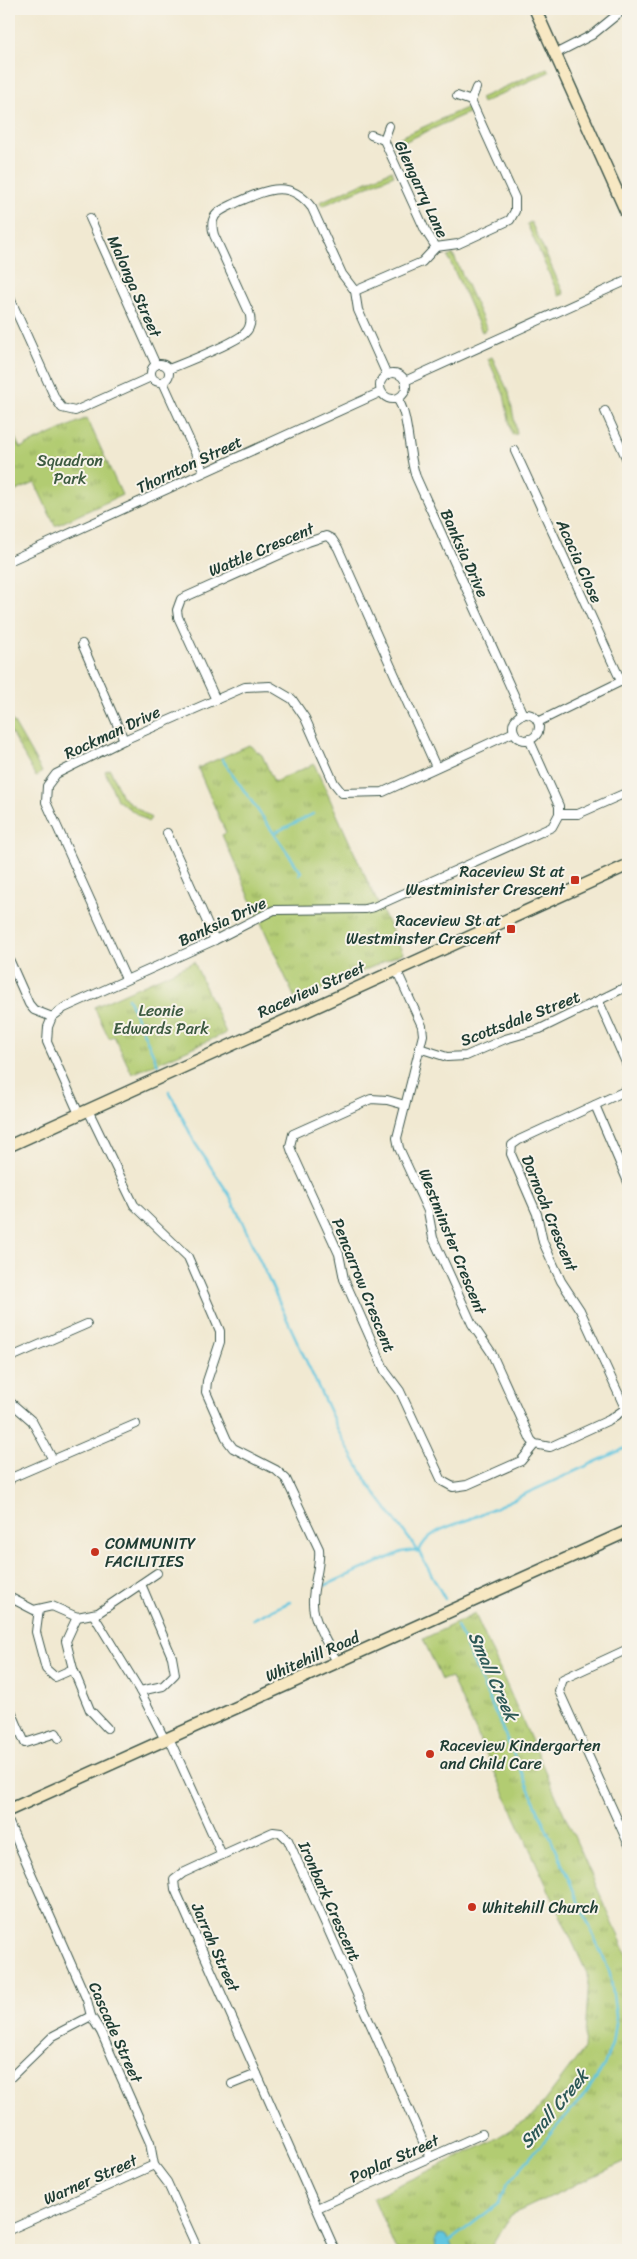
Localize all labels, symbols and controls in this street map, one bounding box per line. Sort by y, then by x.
street label: Glengarry Lane [386,135,457,243]
street label: Malonga Street [99,230,170,342]
street label: Thornton Street [131,427,247,502]
park label: Squadron Park [37,446,103,493]
street label: Banksia Drive [432,504,497,602]
street label: Wattle Crescent [204,514,319,585]
street label: Acacia Close [548,514,611,608]
street label: Rockman Drive [59,697,165,767]
place label: Raceview St at Westminister Crescent [405,857,566,904]
marker: Raceview St at Westminister Crescent [569,874,581,886]
street label: Banksia Drive [173,888,271,955]
place label: Raceview St at Westminster Crescent [346,906,502,953]
marker: Raceview St at Westminster Crescent [505,923,517,935]
street label: Raceview Street [253,953,370,1026]
street label: Scottsdale Street [456,982,585,1055]
park label: Leonie Edwards Park [113,996,209,1043]
street label: Dornoch Crescent [513,1150,586,1276]
street label: Westminster Crescent [410,1164,495,1319]
street label: Pencarrow Crescent [323,1214,404,1357]
place label: COMMUNITY FACILITIES [105,1529,196,1576]
marker: COMMUNITY FACILITIES [89,1546,101,1558]
street label: Whitehill Road [260,1622,366,1690]
water label: Small Creek [459,1626,528,1728]
place label: Raceview Kindergarten and Child Care [440,1731,601,1778]
marker: Raceview Kindergarten and Child Care [424,1748,436,1760]
street label: Ironbark Crescent [290,1835,369,1966]
place label: Whitehill Church [482,1893,598,1922]
street label: Jarrah Street [183,1897,248,1997]
marker: Whitehill Church [466,1901,478,1913]
street label: Cascade Street [80,1977,151,2088]
water label: Small Creek [511,2060,598,2156]
street label: Poplar Street [345,2126,444,2191]
street label: Warner Street [38,2146,143,2213]

